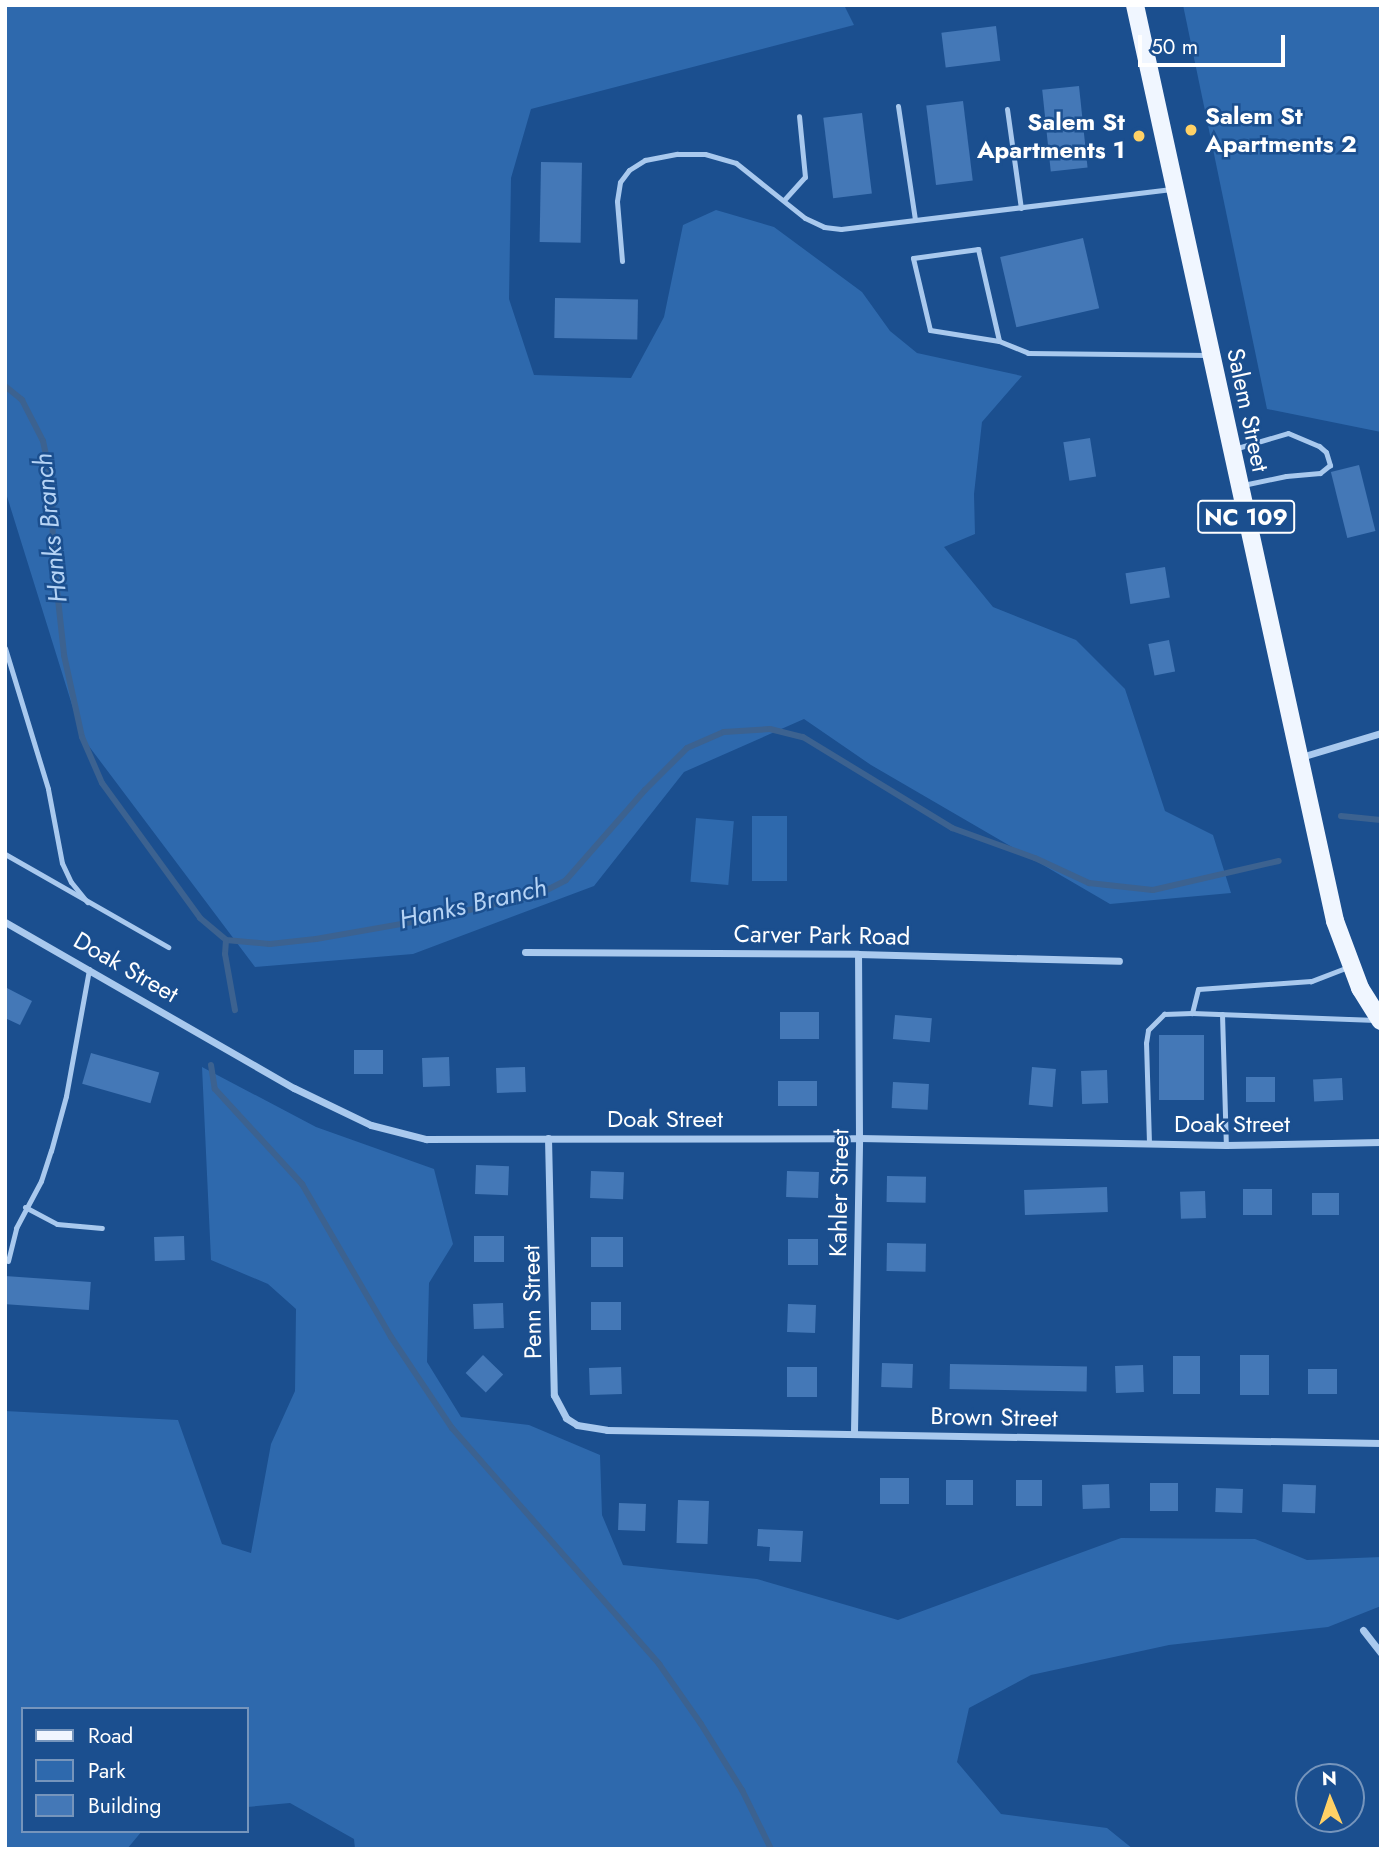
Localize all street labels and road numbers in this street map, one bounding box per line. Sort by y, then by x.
street label: Salem Street [1221,346,1275,474]
road number: NC 109 [1197,498,1295,537]
street label: Carver Park Road [733,919,911,951]
street label: Doak Street [69,926,183,1008]
street label: Doak Street [607,1105,723,1133]
street label: Doak Street [1174,1110,1290,1138]
street label: Kahler Street [823,1129,855,1257]
street label: Penn Street [517,1245,547,1359]
street label: Brown Street [930,1401,1058,1433]

